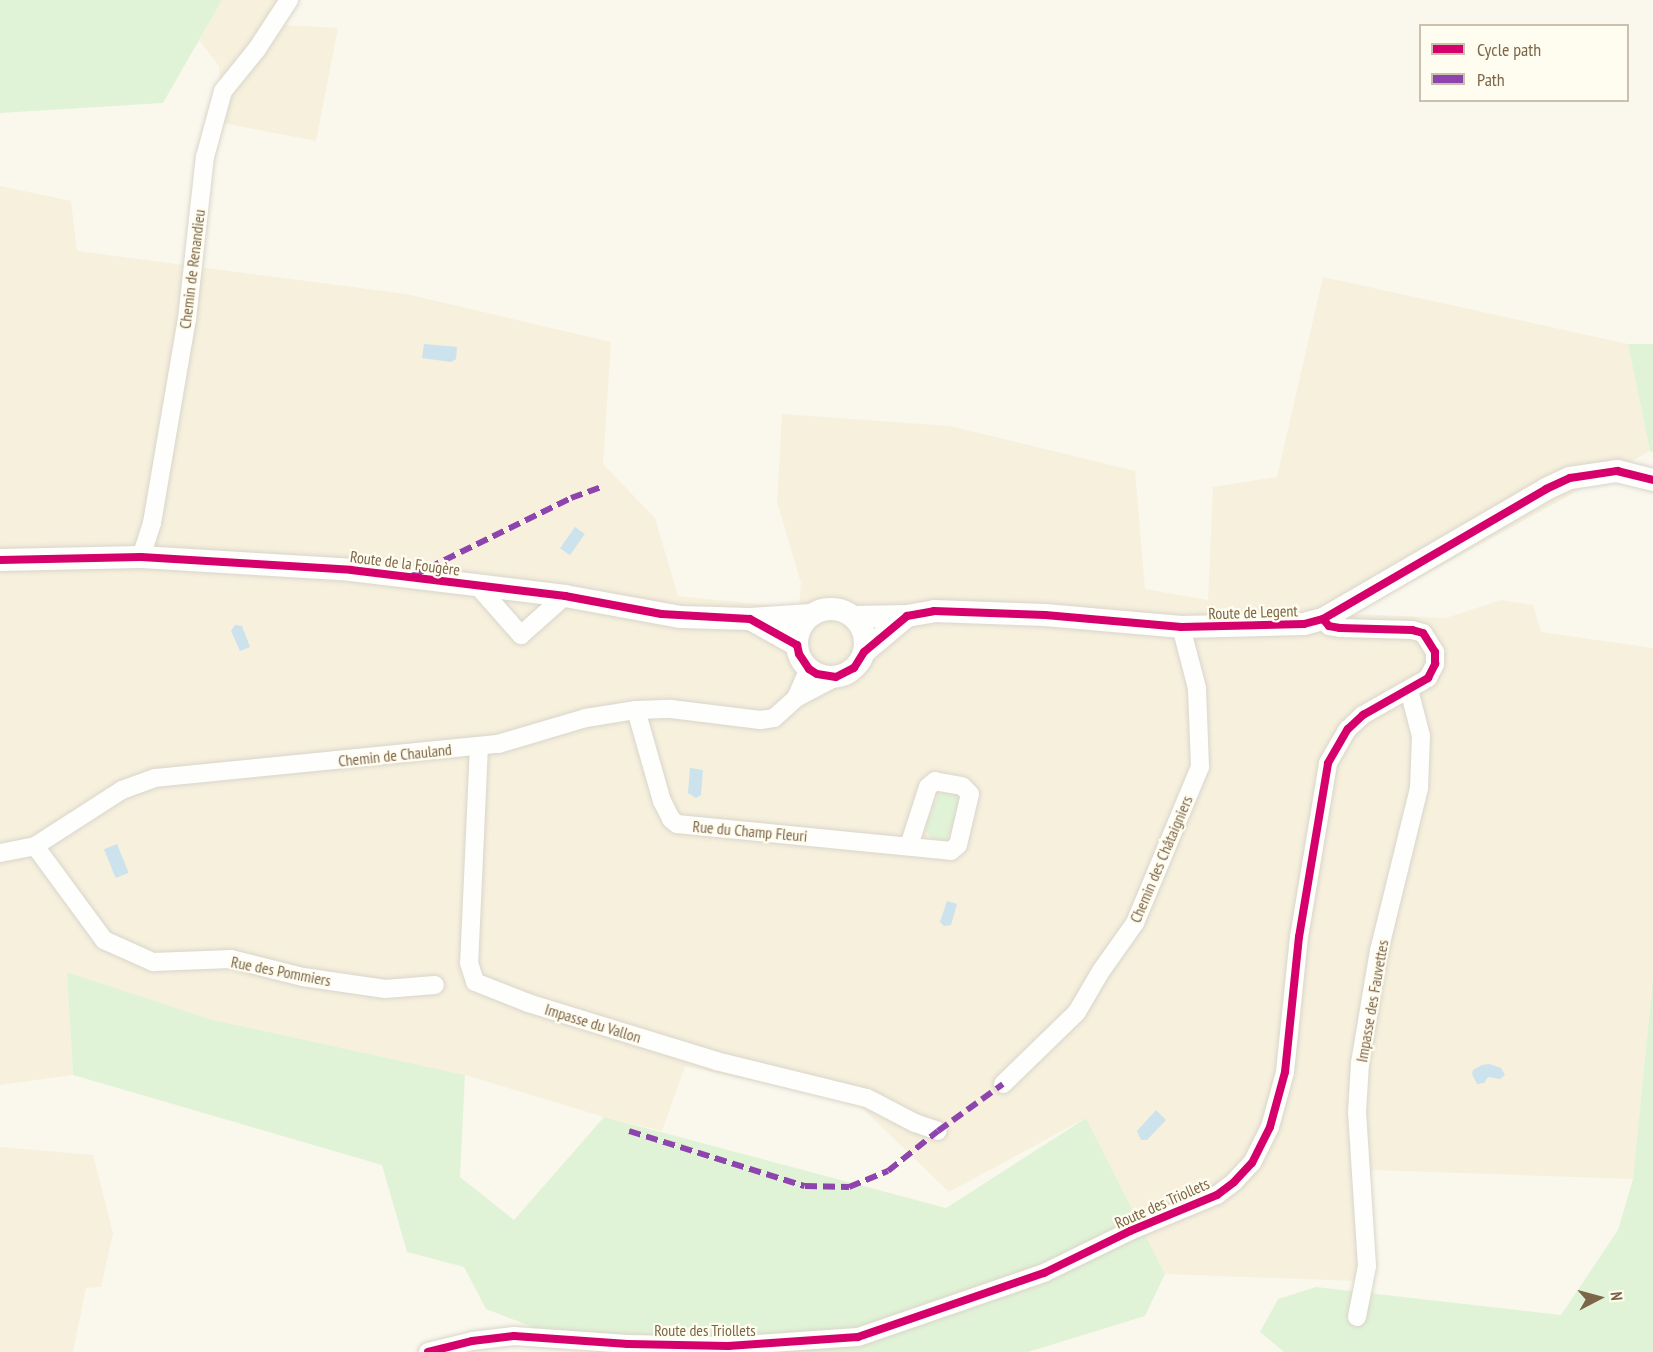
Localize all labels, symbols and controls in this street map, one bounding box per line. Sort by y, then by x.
legend [1419,24,1629,102]
text: Cycle path [1477,38,1541,61]
text: Path [1477,68,1505,91]
street label: Chemin de Renandieu [175,208,209,330]
street label: Route de la Fougère [349,547,461,579]
street label: Route de Legent [1208,601,1298,623]
street label: Chemin de Chauland [337,739,453,771]
street label: Chemin des Châtaigniers [1126,792,1196,926]
street label: Rue du Champ Fleuri [692,816,808,846]
street label: Impasse des Fauvettes [1352,938,1392,1064]
street label: Rue des Pommiers [229,952,333,990]
street label: Impasse du Vallon [542,999,644,1047]
street label: Route des Triollets [1112,1173,1212,1233]
north arrow [1569,1268,1629,1328]
text: N [1607,1291,1627,1301]
street label: Route des Triollets [654,1320,756,1340]

